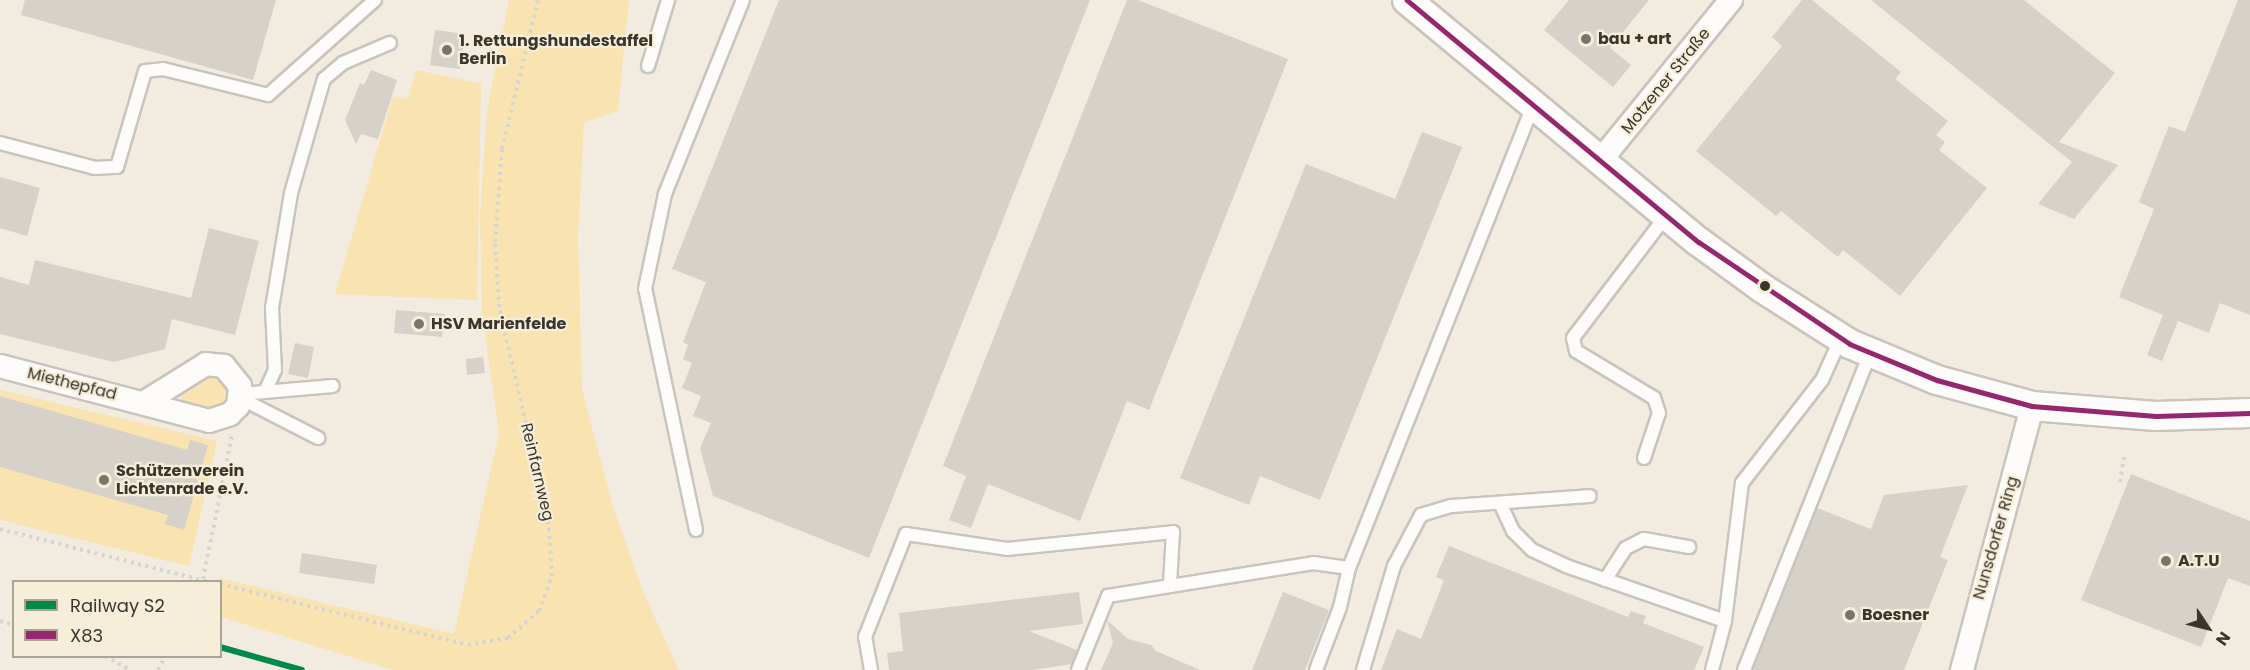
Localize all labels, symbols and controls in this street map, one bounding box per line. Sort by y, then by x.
street label: Motzener Straße [1618,24,1714,138]
place label: bau + art [1598,29,1672,49]
place label: 1. Rettungshundestaffel Berlin [459,31,653,69]
marker: bau + art [1579,32,1593,46]
marker: 1. Rettungshundestaffel Berlin [440,43,454,57]
unlabelled marker [1759,280,1771,292]
place label: HSV Marienfelde [431,314,566,334]
marker: HSV Marienfelde [412,317,426,331]
street label: Miethepfad [25,364,119,404]
street label: Reinfarnweg [516,421,558,523]
place label: Schützenverein Lichtenrade e.V. [116,461,248,499]
marker: Schützenverein Lichtenrade e.V. [97,473,111,487]
street label: Nunsdorfer Ring [1969,474,2023,602]
place label: A.T.U [2178,551,2220,571]
marker: A.T.U [2159,554,2173,568]
legend [12,580,222,658]
text: Railway S2 [70,593,165,618]
north arrow [2178,598,2238,658]
place label: Boesner [1862,605,1929,625]
marker: Boesner [1843,608,1857,622]
text: X83 [70,623,103,648]
text: N [2210,627,2236,650]

